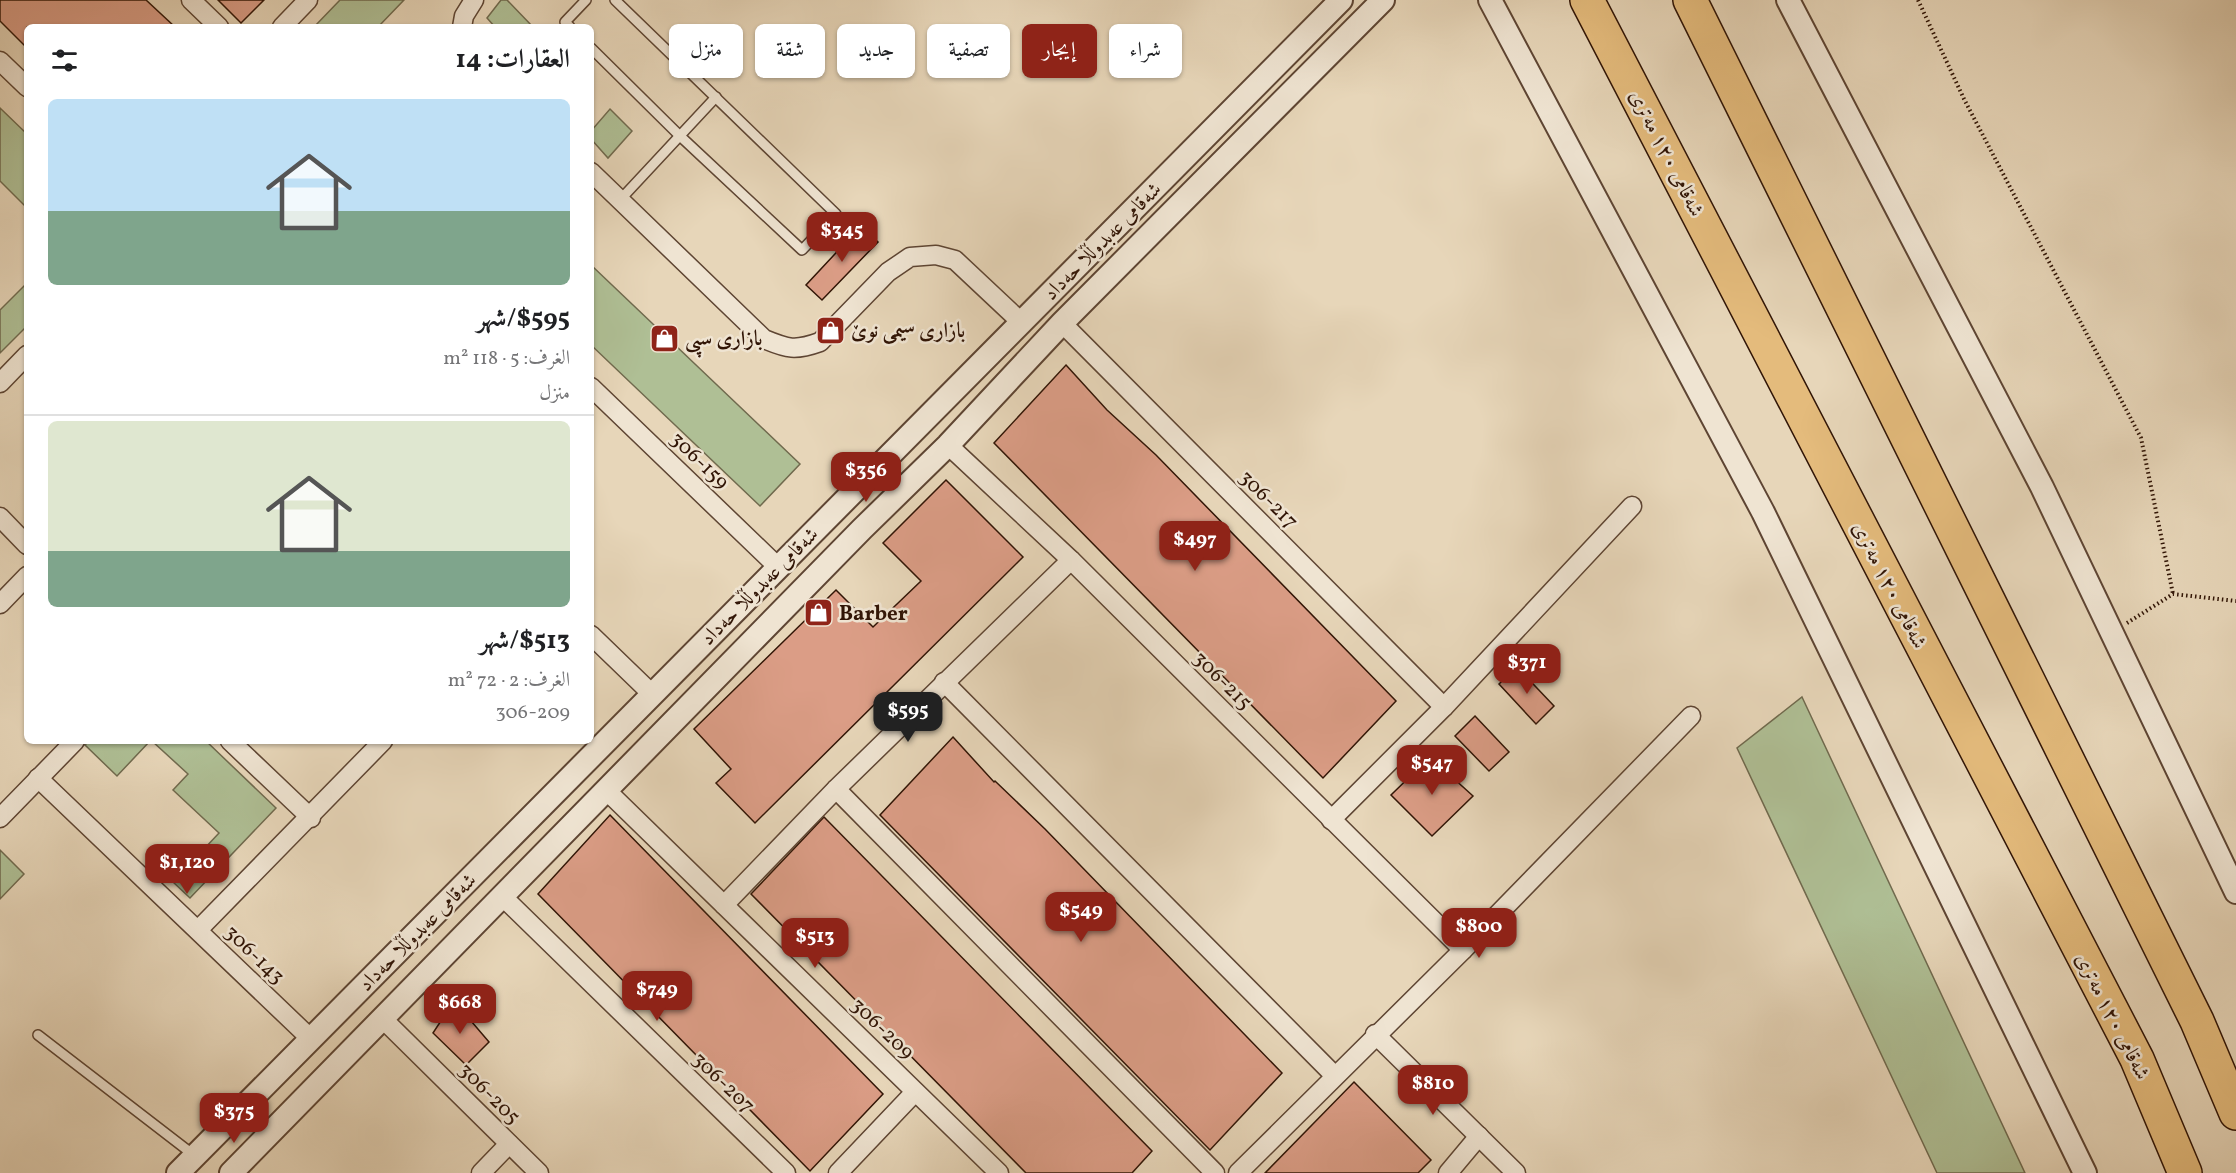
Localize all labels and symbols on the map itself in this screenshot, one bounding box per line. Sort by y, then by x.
street label: شەقامی ١٢٠ مەتری [1621,85,1710,222]
street label: شەقامی عەبدوڵڵا حەداد [1037,176,1169,308]
pin: $345 [806,212,878,263]
shop icon: بازاری سیمی نوێ [814,314,846,346]
place label: بازاری سیمی نوێ [851,317,965,346]
shop icon: بازاری سپی [648,322,680,354]
place label: بازاری سپی [685,325,763,358]
street label: 306-159 [663,426,735,497]
pin: $356 [830,452,902,503]
street label: 306-217 [1232,464,1304,536]
street label: شەقامی ١٢٠ مەتری [1844,517,1933,654]
street label: شەقامی عەبدوڵڵا حەداد [694,521,826,653]
pin: $497 [1159,521,1231,572]
shop icon: Barber [802,597,834,629]
place label: Barber [839,600,908,629]
pin: $371 [1491,644,1563,695]
street label: 306-215 [1186,645,1258,717]
pin: $595 [872,692,944,743]
pin: $547 [1396,745,1468,796]
pin: $1,120 [138,844,236,895]
street label: شەقامی عەبدوڵڵا حەداد [352,867,484,999]
pin: $549 [1045,892,1117,943]
pin: $800 [1443,908,1515,959]
pin: $513 [779,918,851,969]
street label: 306-143 [217,919,291,991]
street label: شەقامی ١٢٠ مەتری [2067,948,2156,1085]
pin: $749 [621,971,693,1022]
pin: $668 [424,984,496,1035]
street label: 306-209 [844,992,920,1067]
street label: 306-207 [685,1046,761,1120]
street label: 306-205 [452,1057,526,1131]
pin: $810 [1397,1065,1469,1116]
pin: $375 [198,1093,270,1144]

